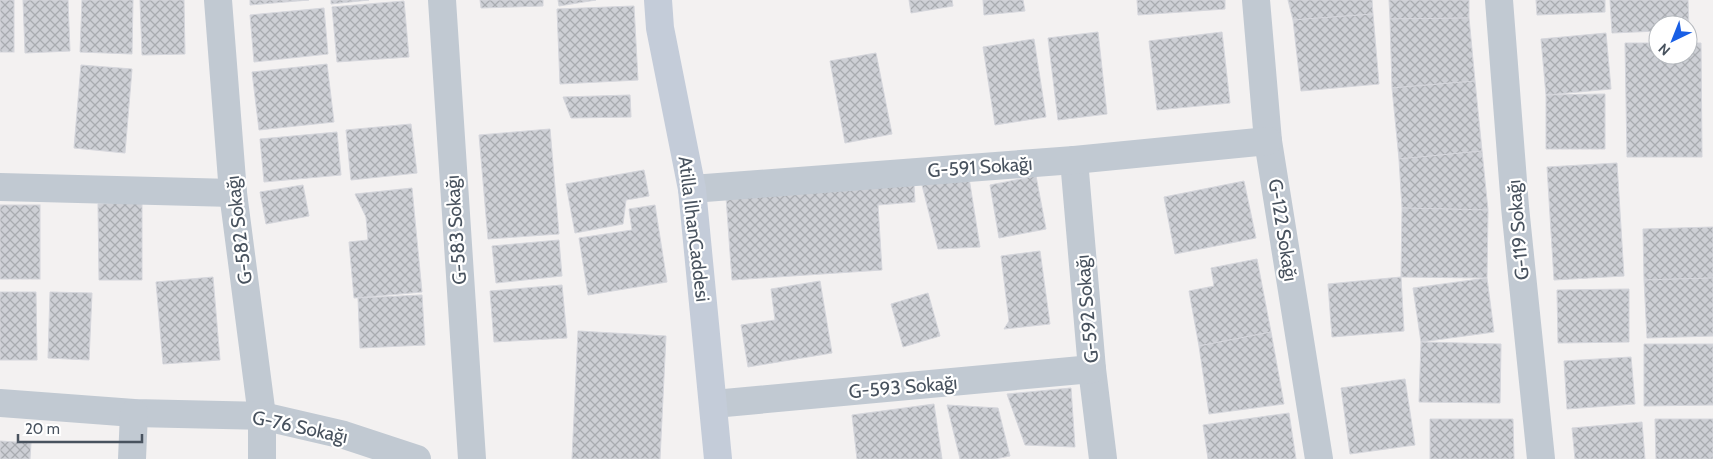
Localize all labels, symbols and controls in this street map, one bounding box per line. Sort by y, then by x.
north arrow [1648,15,1698,65]
text: N [1654,40,1674,59]
street label: G-591 Sokağı [927,152,1033,182]
street label: Atilla İlhanCaddesi [674,155,714,303]
street label: G-582 Sokağı [221,174,257,286]
street label: G-583 Sokağı [441,174,471,286]
street label: G-122 Sokağı [1264,177,1302,283]
street label: G-119 Sokağı [1502,179,1534,281]
street label: G-592 Sokağı [1071,254,1103,364]
street label: G-593 Sokağı [848,371,958,403]
street label: G-76 Sokağı [250,406,350,448]
scale bar [18,412,141,444]
text: 20 m [25,420,60,438]

